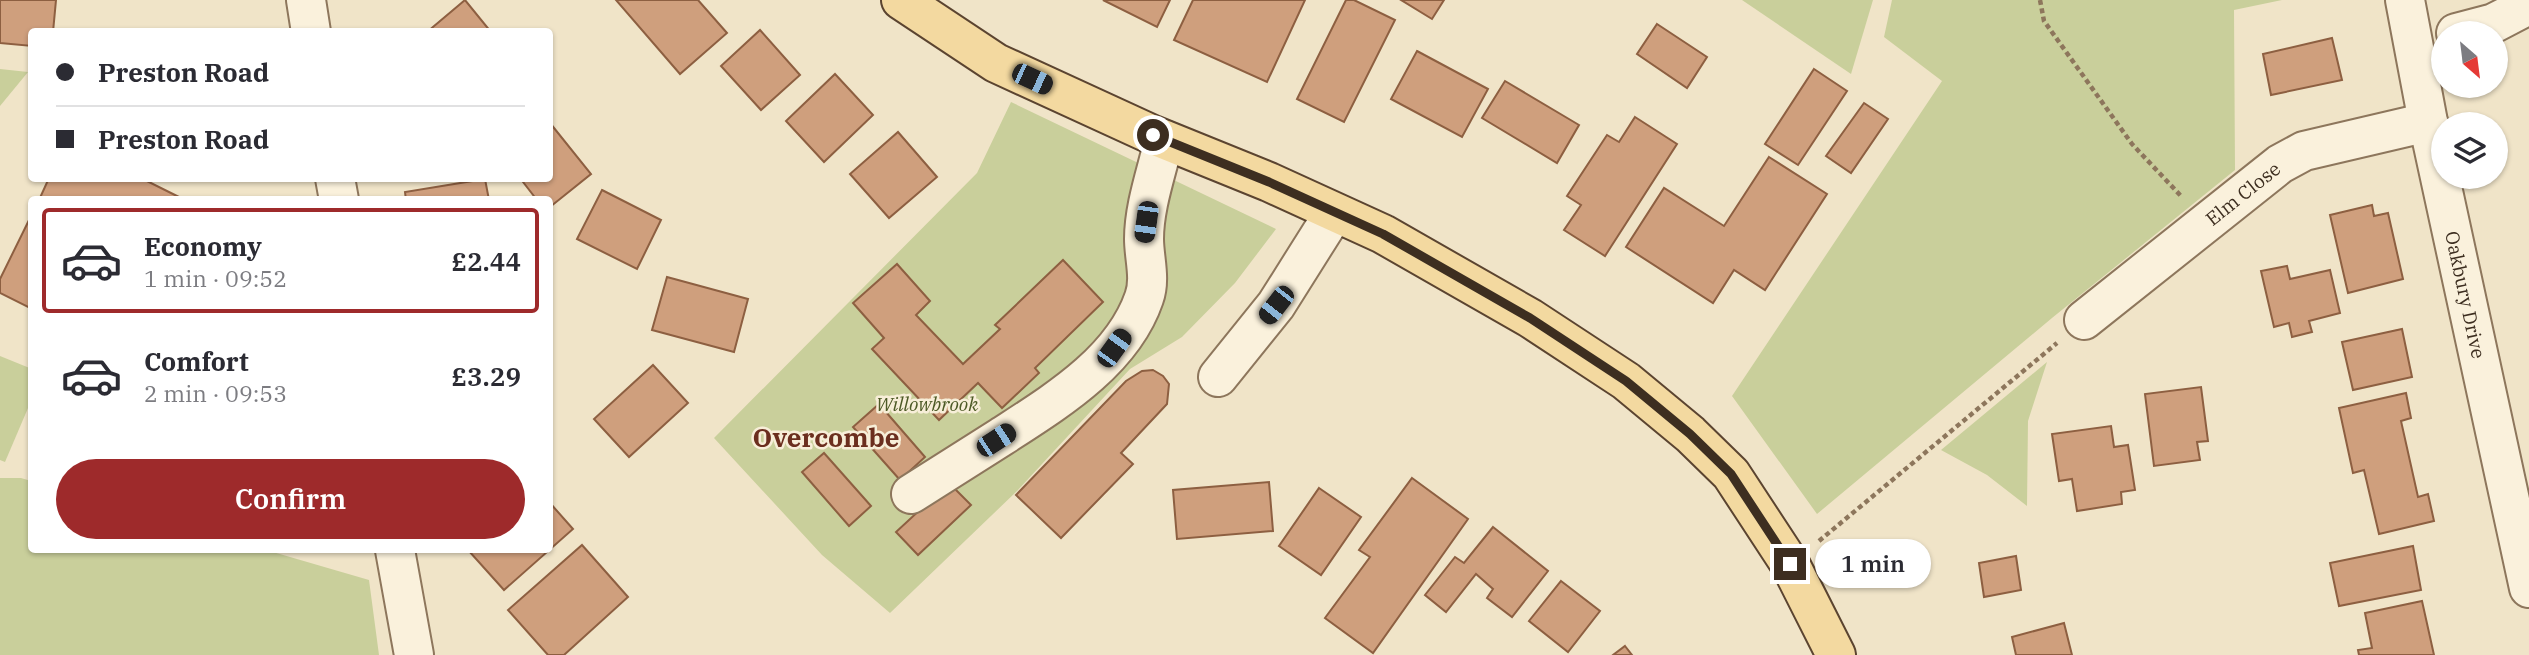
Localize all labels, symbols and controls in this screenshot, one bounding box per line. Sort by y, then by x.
north arrow [2431,21,2508,98]
map controls [2431,21,2508,189]
text: Preston Road [98,55,269,89]
car [1009,61,1056,97]
button: layers [2431,112,2508,189]
route start [1137,119,1169,151]
text: Preston Road [98,122,269,156]
street label: Elm Close [2201,157,2285,231]
car [1133,200,1160,244]
icon: car [60,229,123,292]
text: Economy [144,229,262,263]
street label: Oakbury Drive [2440,229,2491,361]
text: £2.44 [452,244,521,278]
text: 1 min · 09:52 [144,263,287,293]
car [1255,282,1298,328]
car [1094,325,1135,371]
icon: car [60,344,123,407]
text: Comfort [144,344,249,378]
text: £3.29 [452,359,521,393]
text: 2 min · 09:53 [144,378,287,408]
park label: Willowbrook [876,392,979,416]
district label: Overcombe [752,420,900,454]
car [973,420,1020,460]
button: Confirm [56,459,525,539]
callout: 1 min [1814,540,1930,588]
route end [1774,548,1806,580]
text: 1 min [1841,548,1905,578]

